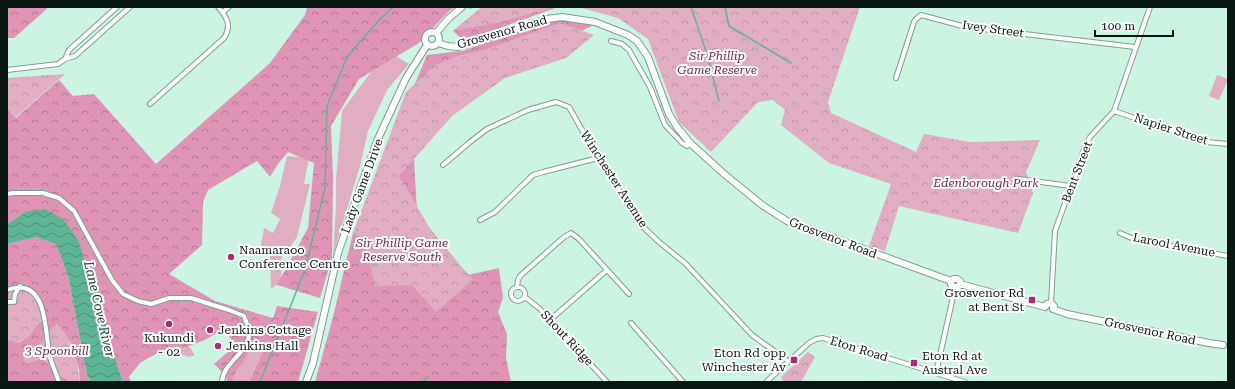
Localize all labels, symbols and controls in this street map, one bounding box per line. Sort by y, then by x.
street label: Grosvenor Road [455,12,549,52]
scale bar [1095,12,1173,38]
street label: Ivey Street [961,18,1025,40]
text: 100 m [1101,19,1135,33]
park label: Sir Phillip Game Reserve [677,49,757,77]
street label: Napier Street [1132,111,1210,148]
street label: Winchester Avenue [578,128,651,230]
street label: Lady Game Drive [338,136,386,235]
street label: Bent Street [1059,139,1095,205]
park label: Edenborough Park [932,176,1039,190]
street label: Grosvenor Road [787,215,879,261]
street label: Larool Avenue [1132,230,1217,260]
park label: Sir Phillip Game Reserve South [355,236,448,264]
place label: Naamaraoo Conference Centre [239,243,349,271]
marker: Naamaraoo Conference Centre [226,252,236,262]
water label: Lane Cove River [81,259,118,359]
place label: Grosvenor Rd at Bent St [945,286,1025,314]
marker: Grosvenor Rd at Bent St [1027,295,1037,305]
street label: Shout Ridge [538,307,596,369]
street label: Grosvenor Road [1103,314,1197,348]
marker: Kukundi - 02 [164,319,174,329]
place label: Jenkins Cottage [218,323,312,337]
marker: Jenkins Cottage [205,325,215,335]
place label: Kukundi - 02 [144,331,194,359]
street label: Eton Road [828,334,890,365]
place label: Jenkins Hall [226,339,299,353]
marker: Jenkins Hall [213,341,223,351]
park label: 3 Spoonbill [24,344,89,358]
place label: Eton Rd opp Winchester Av [702,346,786,374]
place label: Eton Rd at Austral Ave [922,349,988,377]
marker: Eton Rd opp Winchester Av [789,355,799,365]
marker: Eton Rd at Austral Ave [909,358,919,368]

